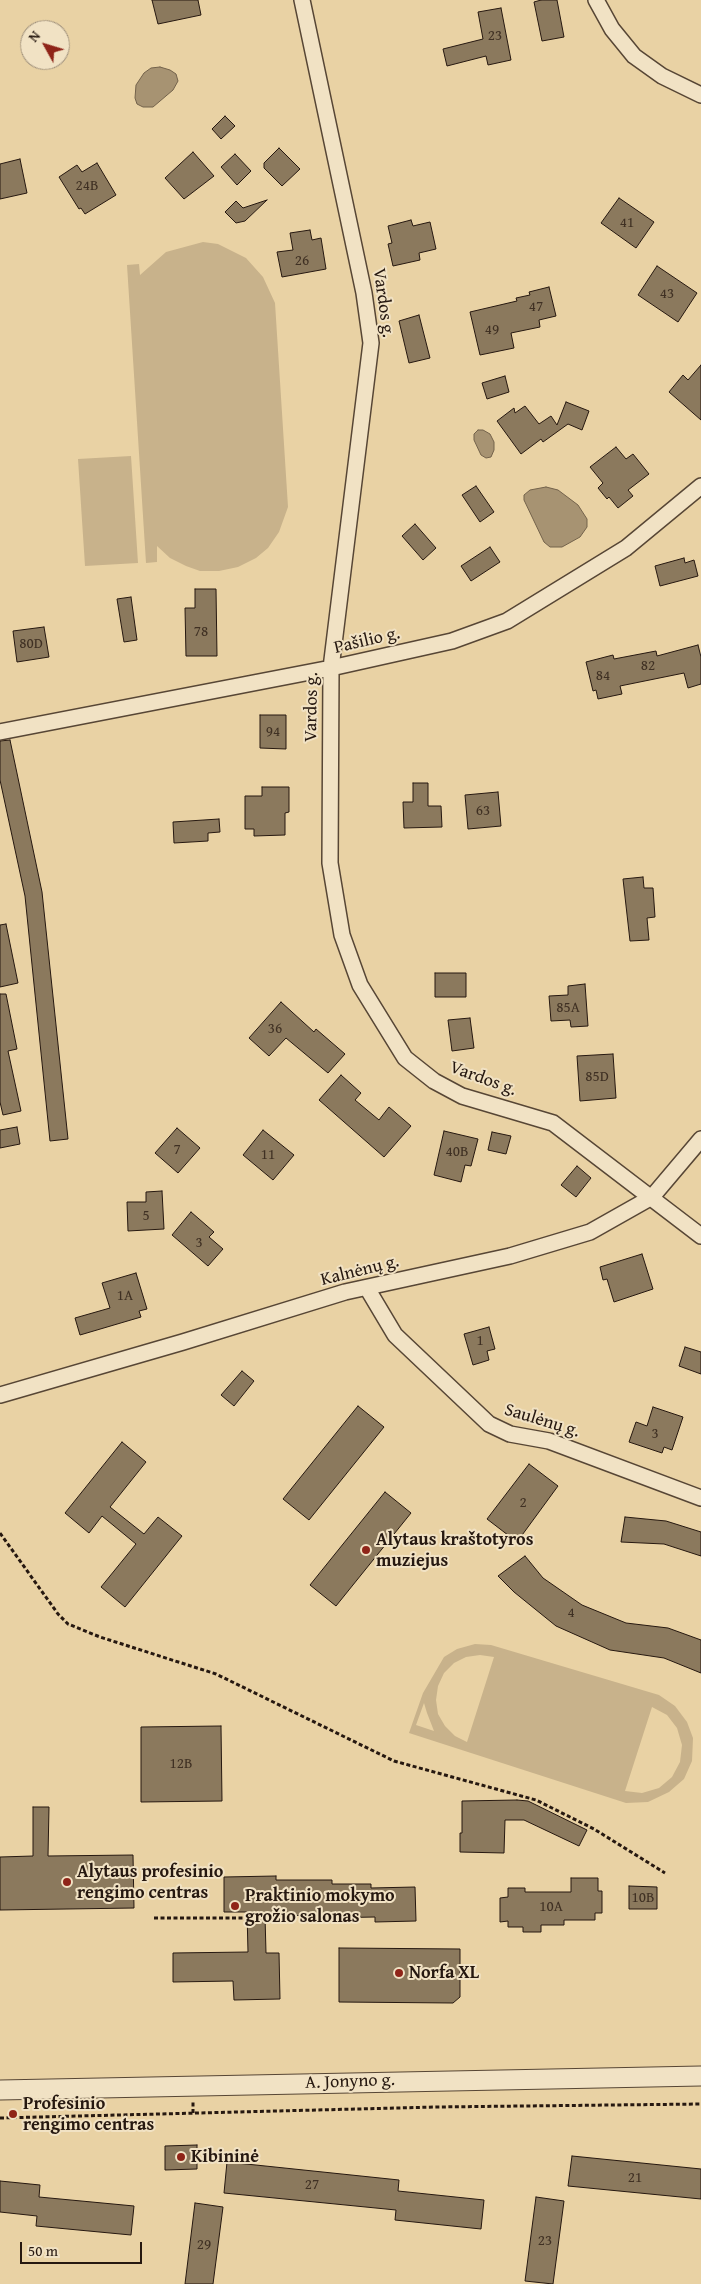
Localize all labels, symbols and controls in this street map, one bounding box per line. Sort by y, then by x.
north arrow [20,20,70,70]
text: N [23,26,45,46]
house number: 23 [488,27,502,45]
house number: 24B [76,177,98,195]
house number: 41 [620,214,634,232]
house number: 26 [295,252,309,270]
street label: Vardos g. [367,267,399,339]
house number: 43 [660,285,674,303]
house number: 47 [529,298,543,316]
house number: 49 [485,321,499,339]
house number: 78 [194,623,208,641]
street label: Pašilio g. [332,623,402,659]
house number: 80D [19,635,43,653]
house number: 82 [641,657,655,675]
house number: 84 [596,667,610,685]
street label: Vardos g. [301,672,323,742]
house number: 94 [266,723,280,741]
house number: 63 [476,802,490,820]
house number: 85A [556,999,580,1017]
house number: 36 [268,1020,282,1038]
street label: Vardos g. [447,1057,519,1101]
house number: 85D [585,1068,609,1086]
house number: 7 [173,1141,181,1159]
house number: 40B [446,1143,468,1161]
house number: 11 [261,1146,275,1164]
house number: 5 [142,1207,150,1225]
house number: 3 [195,1234,203,1252]
street label: Kalnėnų g. [319,1251,401,1291]
house number: 1A [117,1287,133,1305]
house number: 1 [476,1332,484,1350]
street label: Saulėnų g. [502,1399,582,1443]
house number: 3 [651,1425,659,1443]
house number: 2 [519,1494,527,1512]
place label: Alytaus kraštotyros muziejus [376,1529,533,1572]
marker: Alytaus kraštotyros muziejus [360,1544,372,1556]
house number: 4 [567,1604,575,1622]
house number: 12B [170,1755,192,1773]
place label: Alytaus profesinio rengimo centras [77,1861,223,1904]
marker: Alytaus profesinio rengimo centras [61,1876,73,1888]
place label: Praktinio mokymo grožio salonas [245,1885,395,1928]
house number: 10B [632,1889,654,1907]
house number: 10A [539,1898,563,1916]
marker: Praktinio mokymo grožio salonas [229,1900,241,1912]
place label: Norfa XL [409,1962,479,1984]
marker: Norfa XL [393,1967,405,1979]
street label: A. Jonyno g. [305,2070,395,2094]
place label: Profesinio rengimo centras [23,2093,154,2136]
marker: Profesinio rengimo centras [7,2108,19,2120]
place label: Kibininė [191,2146,259,2168]
marker: Kibininė [175,2151,187,2163]
house number: 21 [628,2169,642,2187]
house number: 27 [305,2176,319,2194]
scale bar [22,2232,145,2264]
house number: 23 [538,2232,552,2250]
house number: 29 [197,2236,211,2254]
text: 50 m [28,2240,58,2261]

